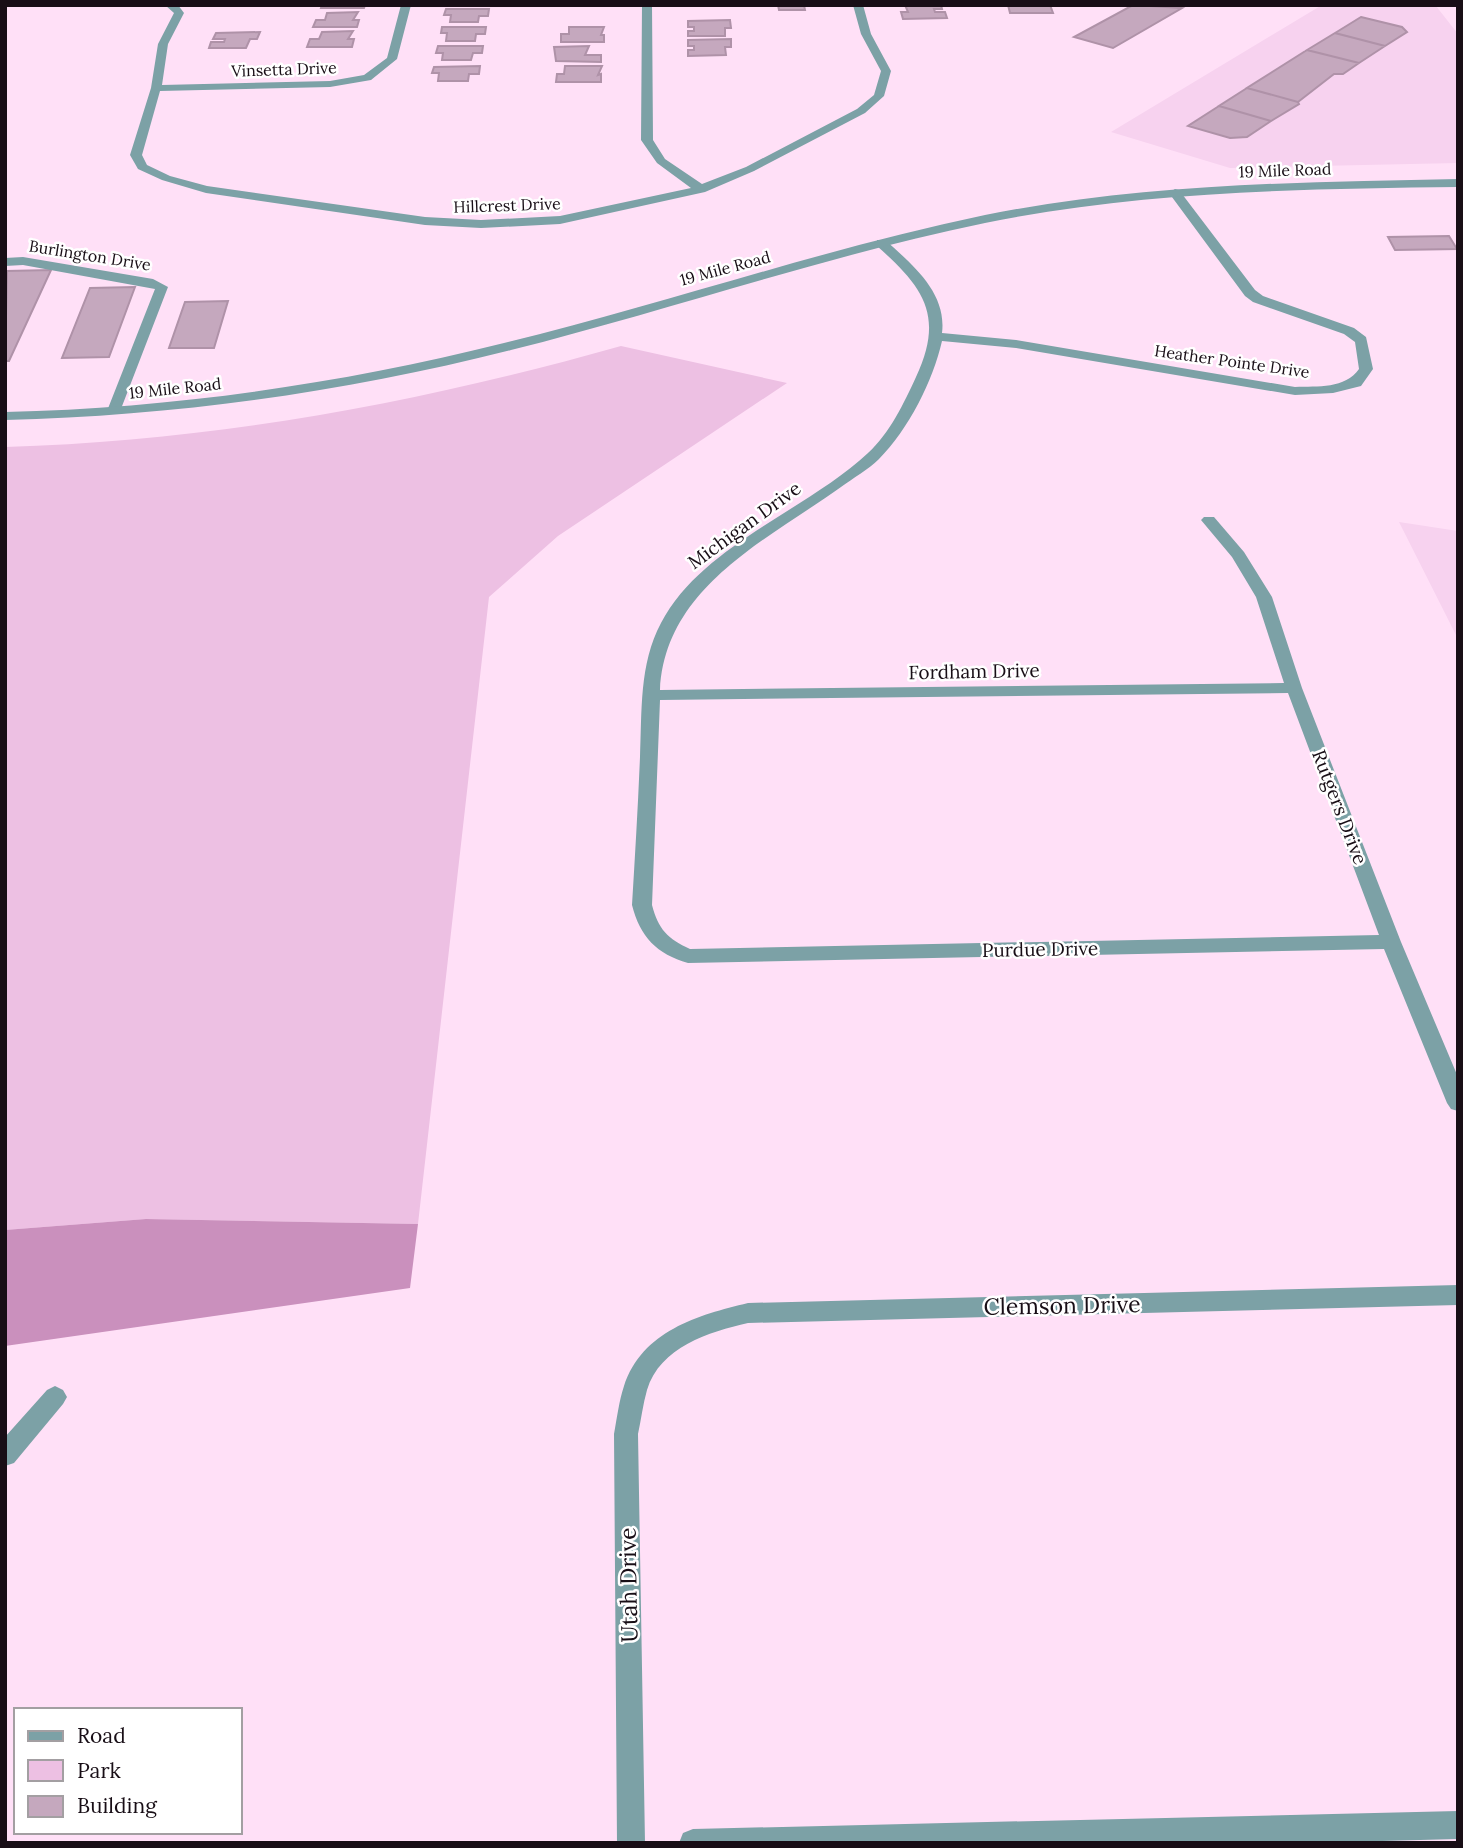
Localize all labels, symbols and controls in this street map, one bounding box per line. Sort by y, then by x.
street label: Vinsetta Drive [230,57,337,81]
street label: 19 Mile Road [1238,158,1332,182]
street label: Hillcrest Drive [453,193,561,217]
street label: Burlington Drive [28,235,153,275]
street label: 19 Mile Road [678,246,773,290]
street label: Heather Pointe Drive [1153,340,1311,382]
street label: 19 Mile Road [128,373,223,403]
street label: Michigan Drive [683,476,805,574]
street label: Fordham Drive [908,658,1040,684]
street label: Rutgers Drive [1307,746,1373,868]
street label: Purdue Drive [982,936,1098,962]
street label: Clemson Drive [983,1289,1141,1321]
street label: Utah Drive [612,1527,644,1643]
legend [14,1708,242,1834]
text: Road [77,1722,126,1749]
text: Park [77,1757,121,1784]
text: Building [77,1792,157,1819]

